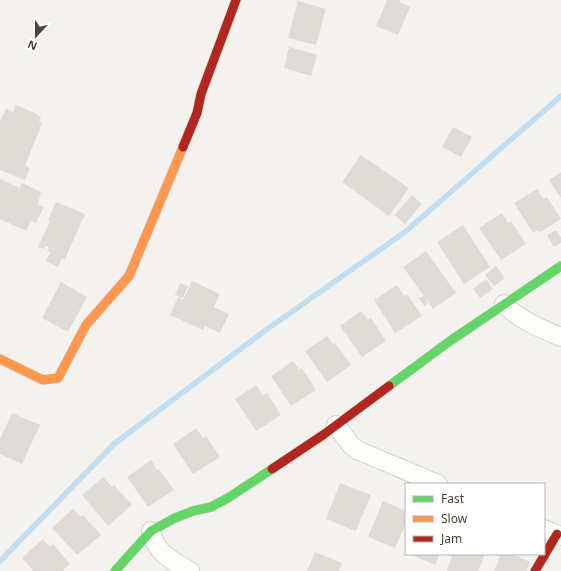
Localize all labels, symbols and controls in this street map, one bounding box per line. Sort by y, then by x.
north arrow [16,16,56,56]
text: N [25,37,39,54]
legend [405,483,545,555]
text: Fast [441,490,465,507]
text: Slow [441,510,468,527]
text: Jam [440,530,462,547]

